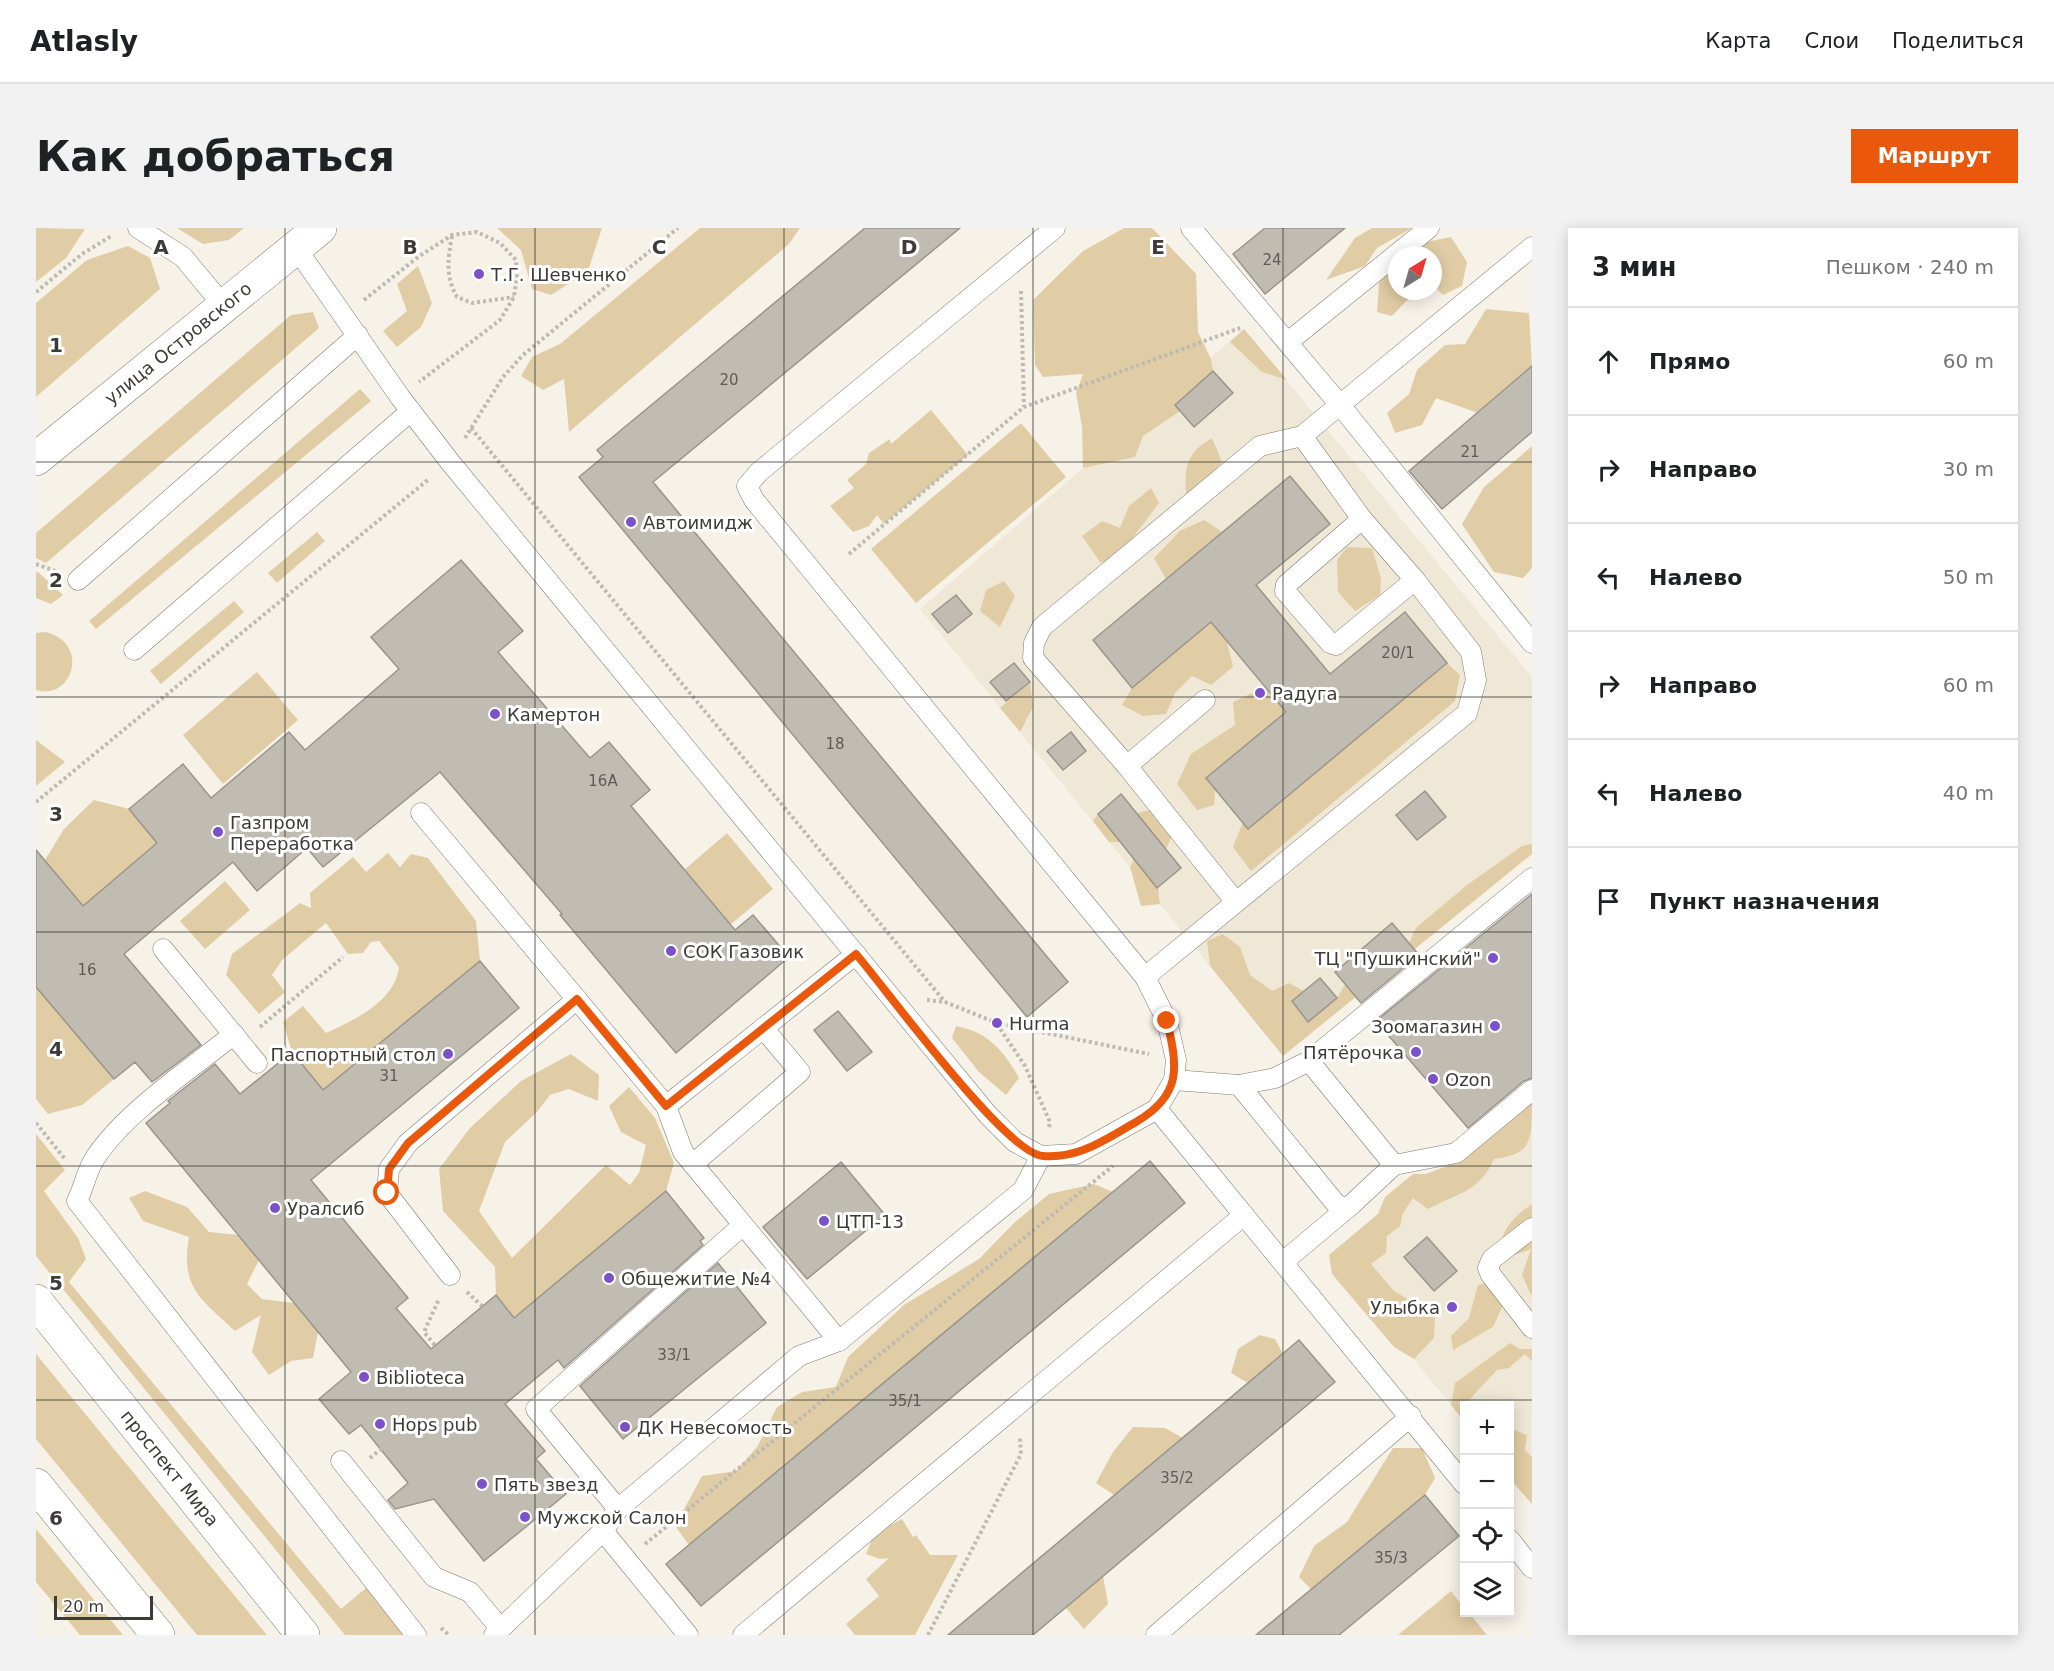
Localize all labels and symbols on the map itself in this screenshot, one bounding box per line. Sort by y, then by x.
text: A [153,235,169,259]
text: B [402,235,418,259]
text: C [652,235,666,259]
text: D [901,235,917,259]
text: E [1151,235,1165,259]
north arrow [1388,246,1442,300]
house number: 24 [1262,251,1282,269]
place label: Т.Г. Шевченко [490,264,626,285]
marker: Т.Г. Шевченко [472,267,486,281]
street label: улица Островского [100,277,256,409]
text: 1 [49,333,63,357]
house number: 20 [719,371,739,389]
house number: 21 [1460,443,1480,461]
place label: Автоимидж [643,512,753,533]
marker: Автоимидж [624,515,638,529]
text: 2 [49,568,63,592]
house number: 20/1 [1381,644,1415,662]
place label: Радуга [1272,683,1337,704]
marker: Радуга [1253,686,1267,700]
place label: Камертон [507,704,600,725]
marker: Камертон [488,707,502,721]
house number: 18 [825,735,845,753]
house number: 16А [588,772,618,790]
text: 3 [49,802,63,826]
place label: Газпром Переработка [230,812,354,854]
marker: Газпром Переработка [211,825,225,839]
place label: СОК Газовик [683,941,804,962]
marker: СОК Газовик [664,944,678,958]
place label: ТЦ "Пушкинский" [1314,948,1481,969]
marker: ТЦ "Пушкинский" [1486,951,1500,965]
house number: 16 [77,961,97,979]
route end [1153,1007,1179,1033]
place label: Hurma [1009,1013,1070,1034]
marker: Hurma [990,1016,1004,1030]
place label: Зоомагазин [1371,1016,1483,1037]
marker: Зоомагазин [1488,1019,1502,1033]
text: 4 [49,1037,63,1061]
place label: Пятёрочка [1303,1042,1404,1063]
place label: Паспортный стол [271,1044,436,1065]
marker: Пятёрочка [1409,1045,1423,1059]
marker: Паспортный стол [441,1047,455,1061]
house number: 31 [379,1067,399,1085]
place label: Ozon [1445,1069,1491,1090]
marker: Ozon [1426,1072,1440,1086]
route start [373,1179,399,1205]
place label: Уралсиб [287,1198,365,1219]
marker: Уралсиб [268,1201,282,1215]
place label: ЦТП-13 [836,1211,904,1232]
marker: ЦТП-13 [817,1214,831,1228]
place label: Общежитие №4 [621,1268,771,1289]
text: 5 [49,1271,63,1295]
marker: Общежитие №4 [602,1271,616,1285]
place label: Улыбка [1370,1297,1440,1318]
marker: Улыбка [1445,1300,1459,1314]
house number: 33/1 [657,1346,691,1364]
place label: Biblioteca [376,1367,465,1388]
marker: Biblioteca [357,1370,371,1384]
house number: 35/1 [888,1392,922,1410]
street label: проспект Мира [117,1406,223,1530]
place label: Hops pub [392,1414,477,1435]
marker: Hops pub [373,1417,387,1431]
place label: ДК Невесомость [637,1417,792,1438]
marker: ДК Невесомость [618,1420,632,1434]
house number: 35/2 [1160,1469,1194,1487]
place label: Пять звезд [494,1474,598,1495]
marker: Пять звезд [475,1477,489,1491]
text: 6 [49,1506,63,1530]
place label: Мужской Салон [537,1507,686,1528]
marker: Мужской Салон [518,1510,532,1524]
house number: 35/3 [1374,1549,1408,1567]
scale bar [54,1593,153,1620]

